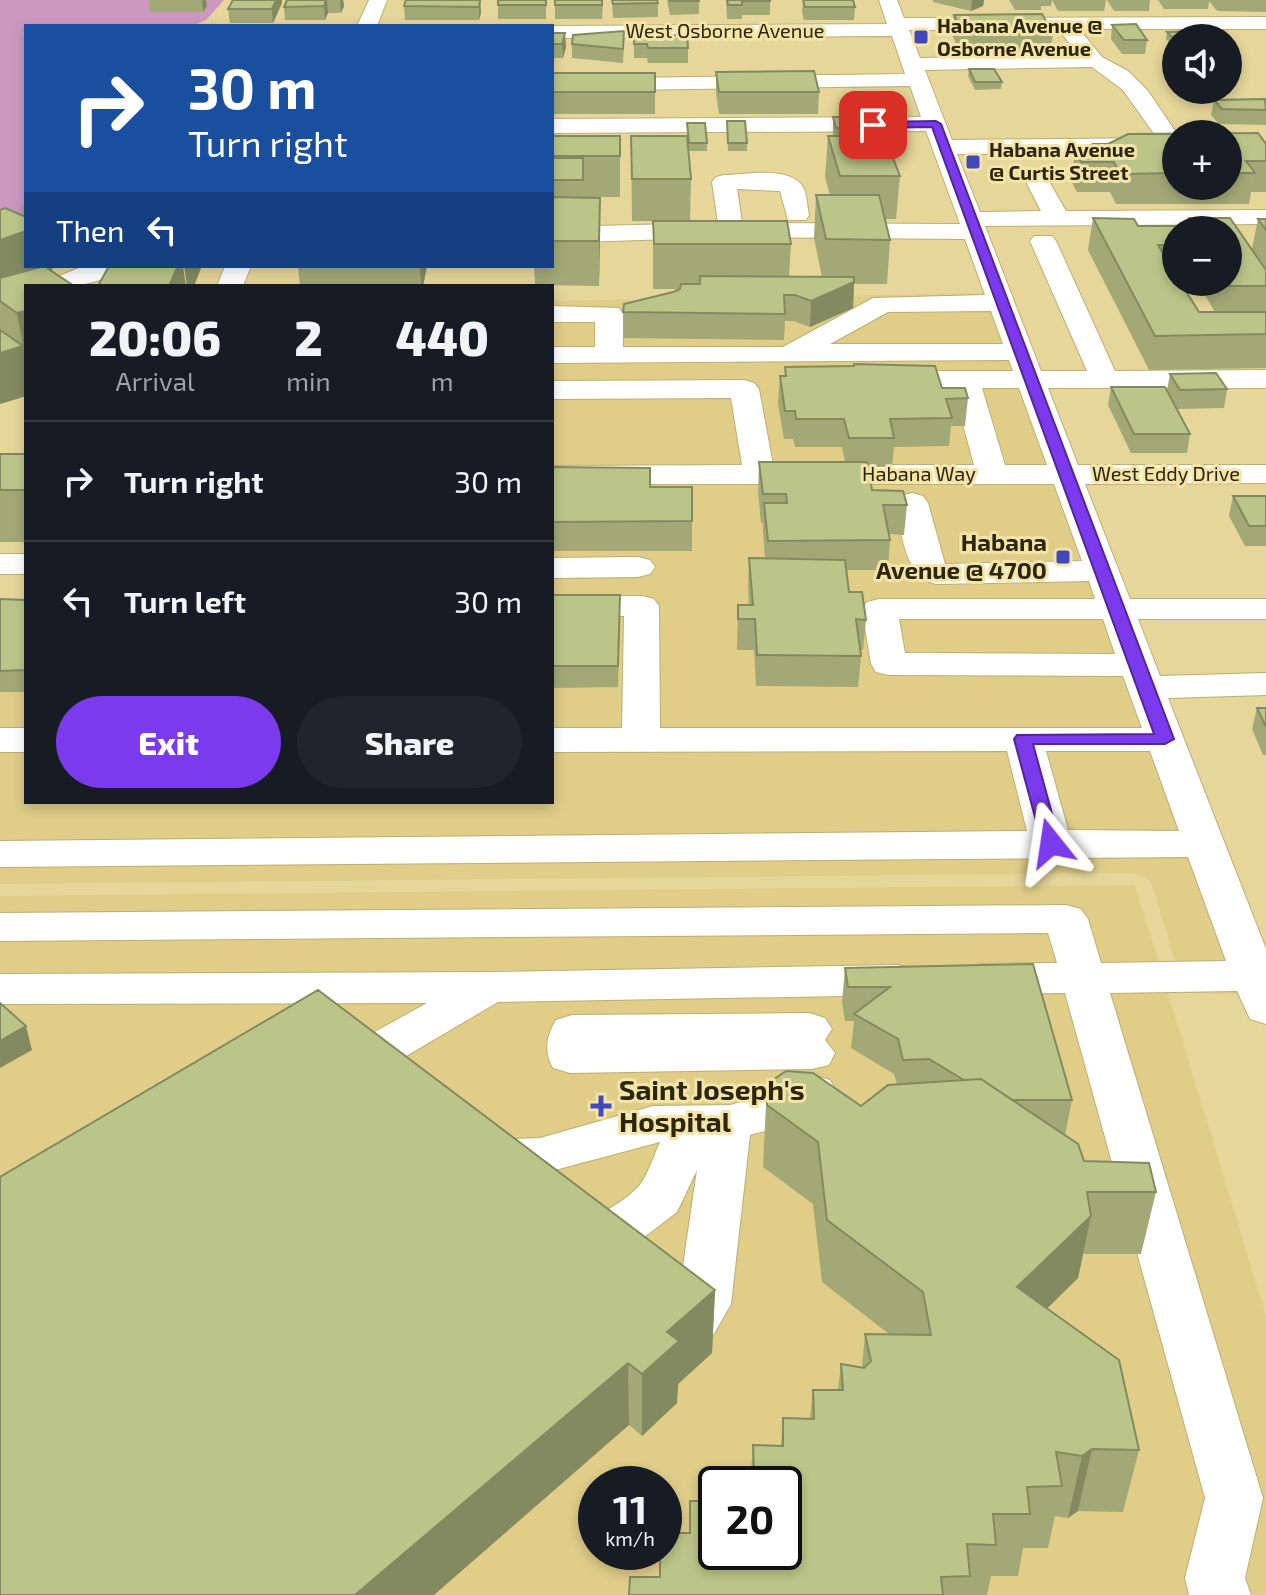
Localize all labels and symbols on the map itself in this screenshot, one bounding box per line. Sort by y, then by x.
place label: Habana Avenue @ Osborne Avenue [937,13,1103,60]
street label: West Osborne Avenue [625,18,825,42]
marker: Habana Avenue @ Osborne Avenue [912,28,930,46]
pin [839,91,907,159]
place label: Habana Avenue @ Curtis Street [989,137,1135,184]
marker: Habana Avenue @ Curtis Street [964,153,982,171]
street label: Habana Way [862,461,976,485]
street label: West Eddy Drive [1092,461,1240,485]
place label: Habana Avenue @ 4700 [876,527,1047,584]
marker: Habana Avenue @ 4700 [1054,548,1072,566]
position arrow [1009,801,1093,885]
place label: Saint Joseph's Hospital [619,1072,805,1138]
marker: Saint Joseph's Hospital [590,1095,612,1117]
speed limit sign: 20 [698,1466,802,1570]

